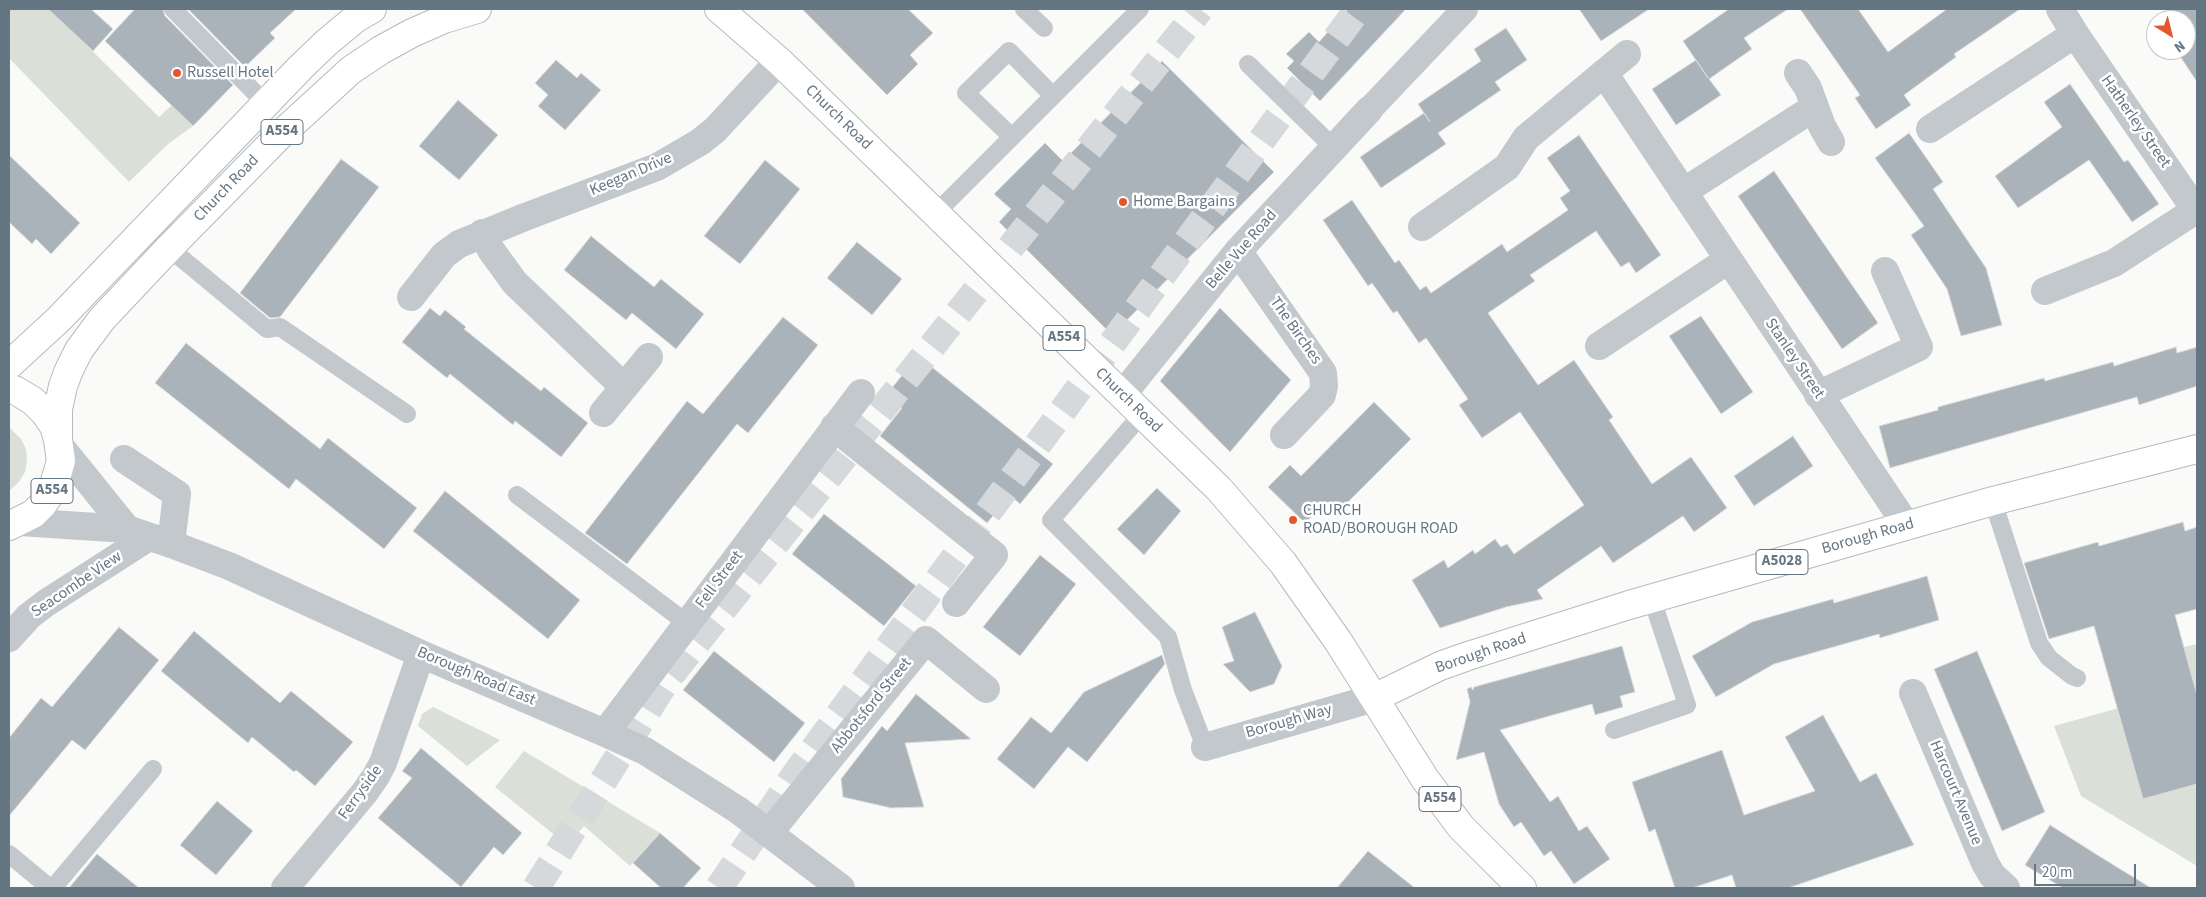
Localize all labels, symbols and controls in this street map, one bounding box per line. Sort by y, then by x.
north arrow [2146,10,2196,60]
text: N [2170,35,2189,57]
place label: Russell Hotel [187,63,274,83]
marker: Russell Hotel [171,67,183,79]
street label: Hatherley Street [2096,72,2174,172]
street label: Church Road [801,81,875,155]
road number: A554 [261,120,303,144]
street label: Keegan Drive [587,149,675,201]
street label: Church Road [190,152,264,226]
place label: Home Bargains [1133,192,1235,212]
marker: Home Bargains [1117,196,1129,208]
street label: Belle Vue Road [1202,207,1282,293]
street label: The Birches [1265,294,1325,368]
street label: Stanley Street [1760,315,1828,403]
road number: A554 [1043,326,1085,350]
street label: Church Road [1091,364,1165,438]
road number: A554 [31,478,73,504]
place label: CHURCH ROAD/BOROUGH ROAD [1303,501,1458,539]
marker: CHURCH ROAD/BOROUGH ROAD [1287,514,1299,526]
street label: Borough Road [1820,515,1916,559]
street label: Fell Street [692,547,748,613]
street label: Seacombe View [28,548,126,622]
road number: A5028 [1756,550,1808,574]
street label: Borough Road [1433,629,1529,679]
street label: Borough Road East [414,643,538,711]
street label: Abbotsford Street [828,654,916,758]
street label: Borough Way [1244,701,1334,743]
street label: Harcourt Avenue [1924,738,1986,848]
street label: Ferryside [335,762,387,824]
road number: A554 [1419,786,1461,812]
scale bar [2036,854,2138,886]
text: 20 m [2042,862,2072,883]

